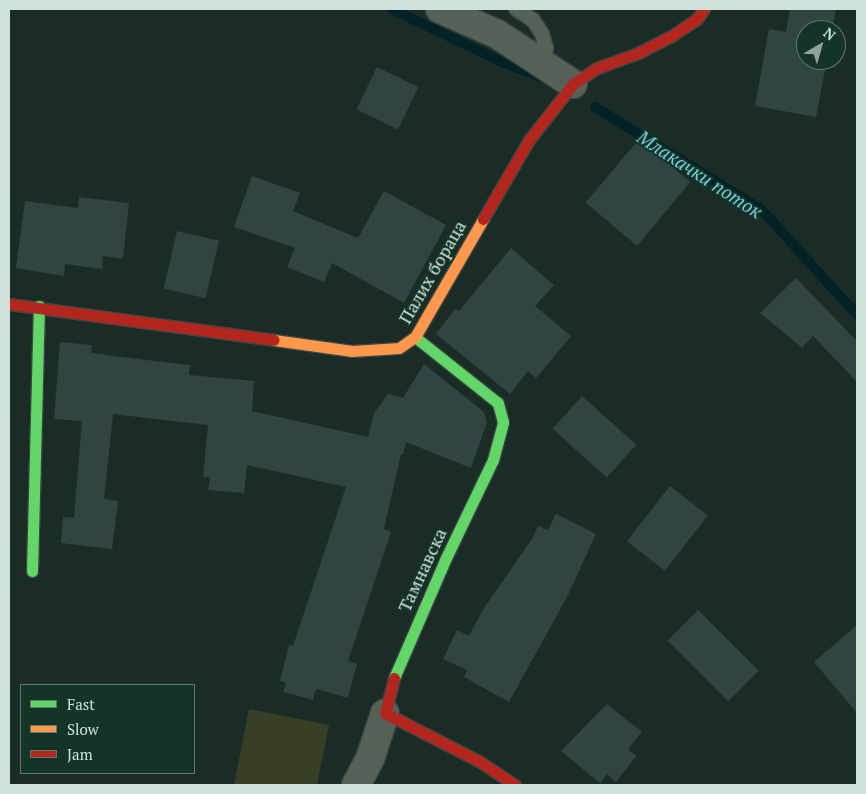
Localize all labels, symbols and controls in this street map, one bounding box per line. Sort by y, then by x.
north arrow [796,20,846,70]
text: N [820,23,840,44]
water label: Млакачки поток [633,125,767,223]
street label: Палих бораца [394,217,470,327]
street label: Тамнавска [393,525,451,615]
legend [20,684,195,774]
text: Fast [67,694,95,714]
text: Slow [67,719,99,739]
text: Jam [67,744,93,764]

